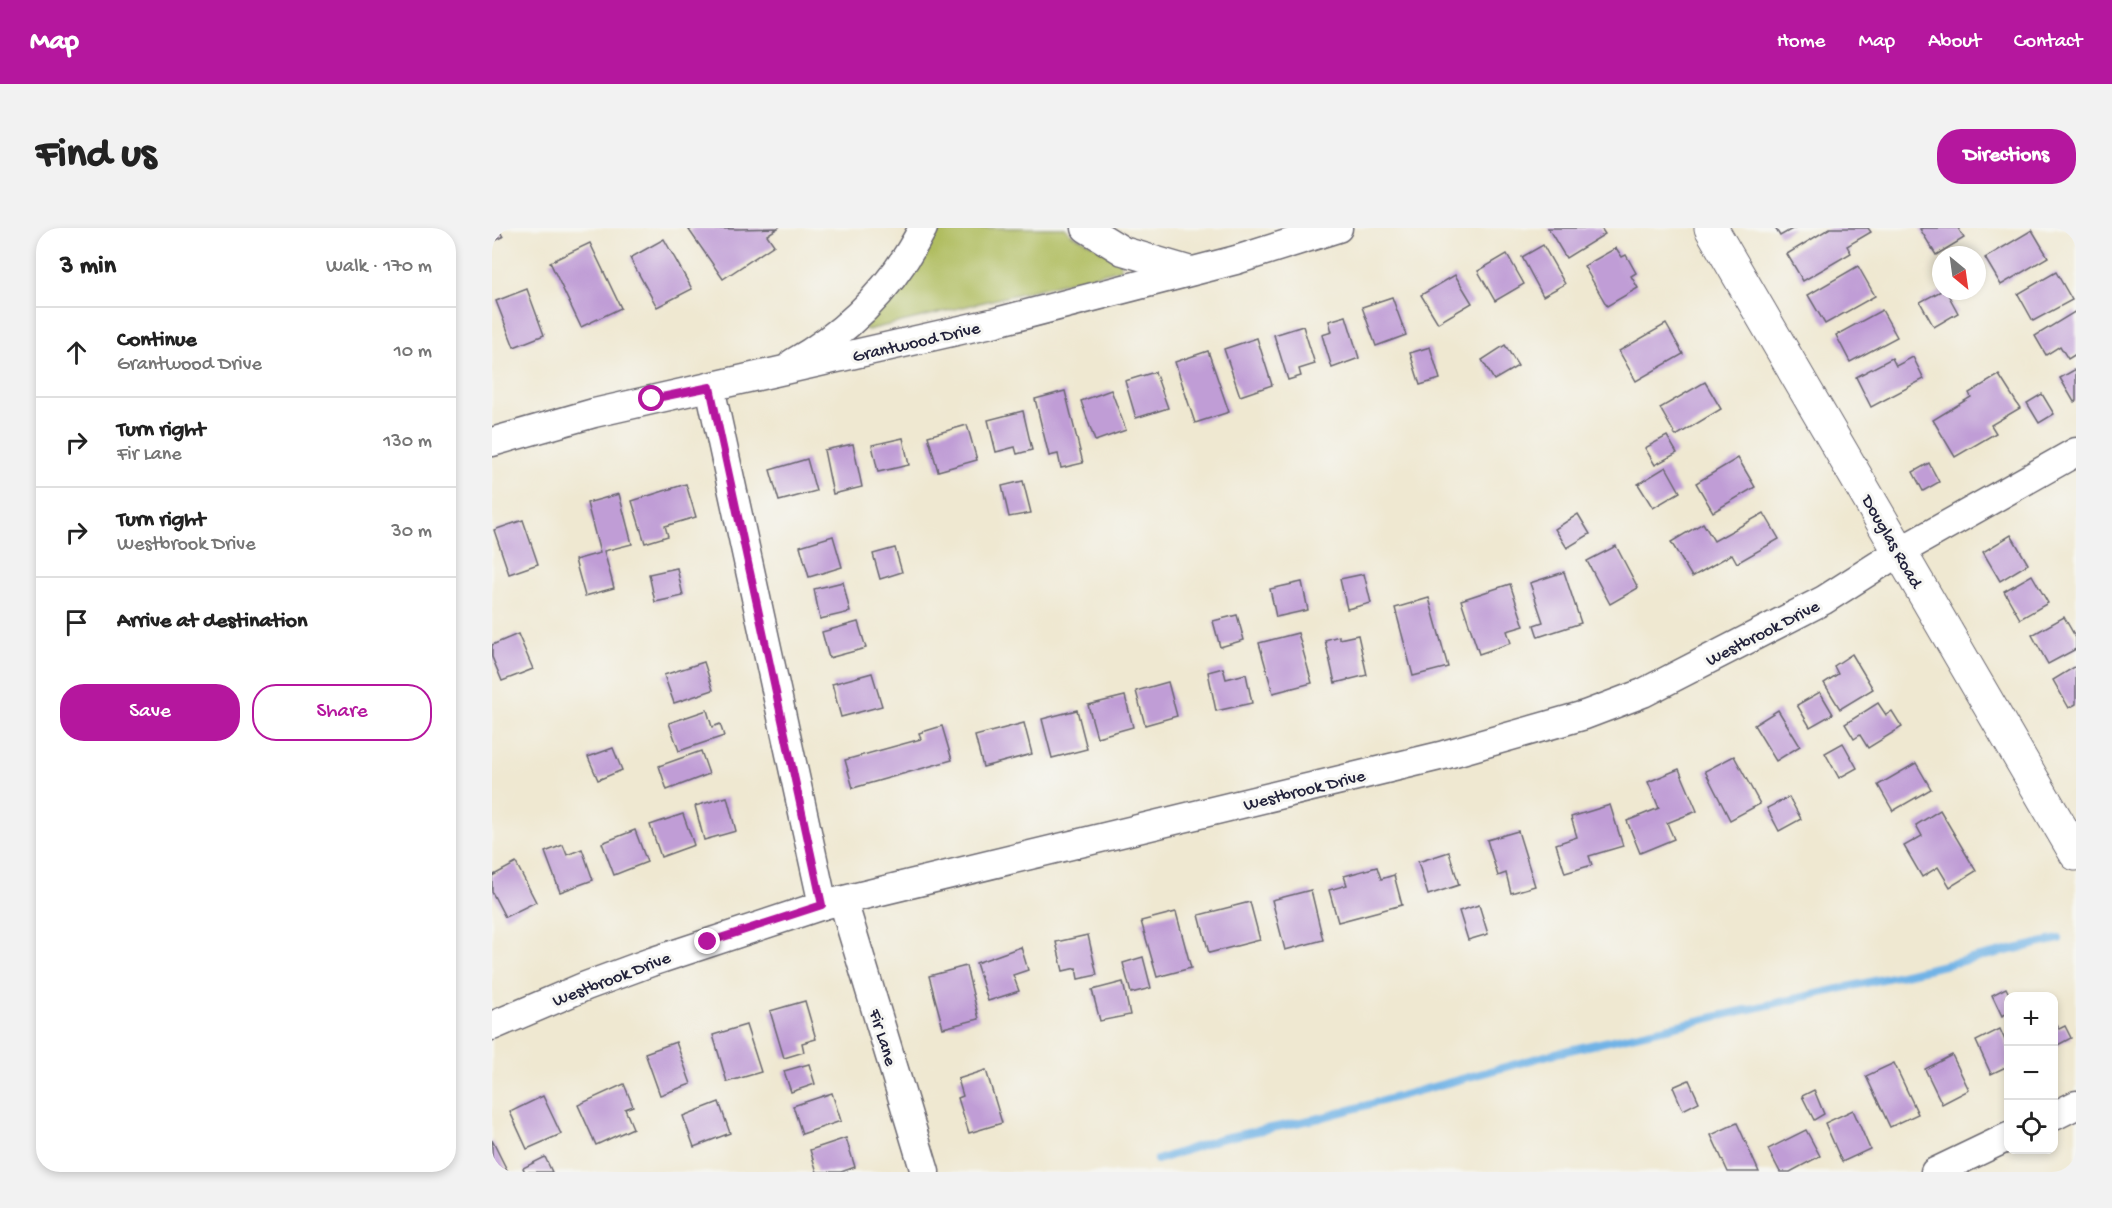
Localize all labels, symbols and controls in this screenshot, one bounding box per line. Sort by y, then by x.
text: Map [30,26,79,59]
text: Home [1777,30,1825,55]
text: Map [1858,30,1895,55]
text: About [1928,30,1981,55]
text: Contact [2014,30,2082,55]
button: Directions [1937,129,2076,184]
text: Find us [36,132,156,181]
north arrow [1932,246,1986,300]
text: 3 min [60,252,116,283]
text: Walk · 170 m [326,256,432,279]
street label: Grantwood Drive [851,318,983,368]
text: Continue [117,328,197,354]
icon: ahead [60,336,93,369]
text: 10 m [394,341,432,364]
text: Grantwood Drive [117,354,262,377]
route start [638,385,664,411]
text: Turn right [117,418,205,444]
icon: right [60,426,93,459]
text: 130 m [383,431,432,454]
text: Fir Lane [117,444,182,467]
street label: Douglas Road [1855,491,1927,594]
text: Turn right [117,508,205,534]
icon: right [60,516,93,549]
text: 30 m [391,521,432,544]
text: Westbrook Drive [117,534,256,557]
street label: Westbrook Drive [1703,596,1824,672]
icon: arrive [60,606,93,639]
text: Arrive at destination [117,609,307,635]
button: Save [60,684,240,741]
button: Share [252,684,432,741]
street label: Westbrook Drive [1242,766,1368,817]
route end [694,928,720,954]
street label: Westbrook Drive [550,948,675,1012]
map controls [2004,992,2058,1154]
button: + [2004,992,2058,1046]
street label: Fir Lane [863,1006,900,1069]
button: − [2004,1046,2058,1100]
button: locate [2004,1100,2058,1154]

